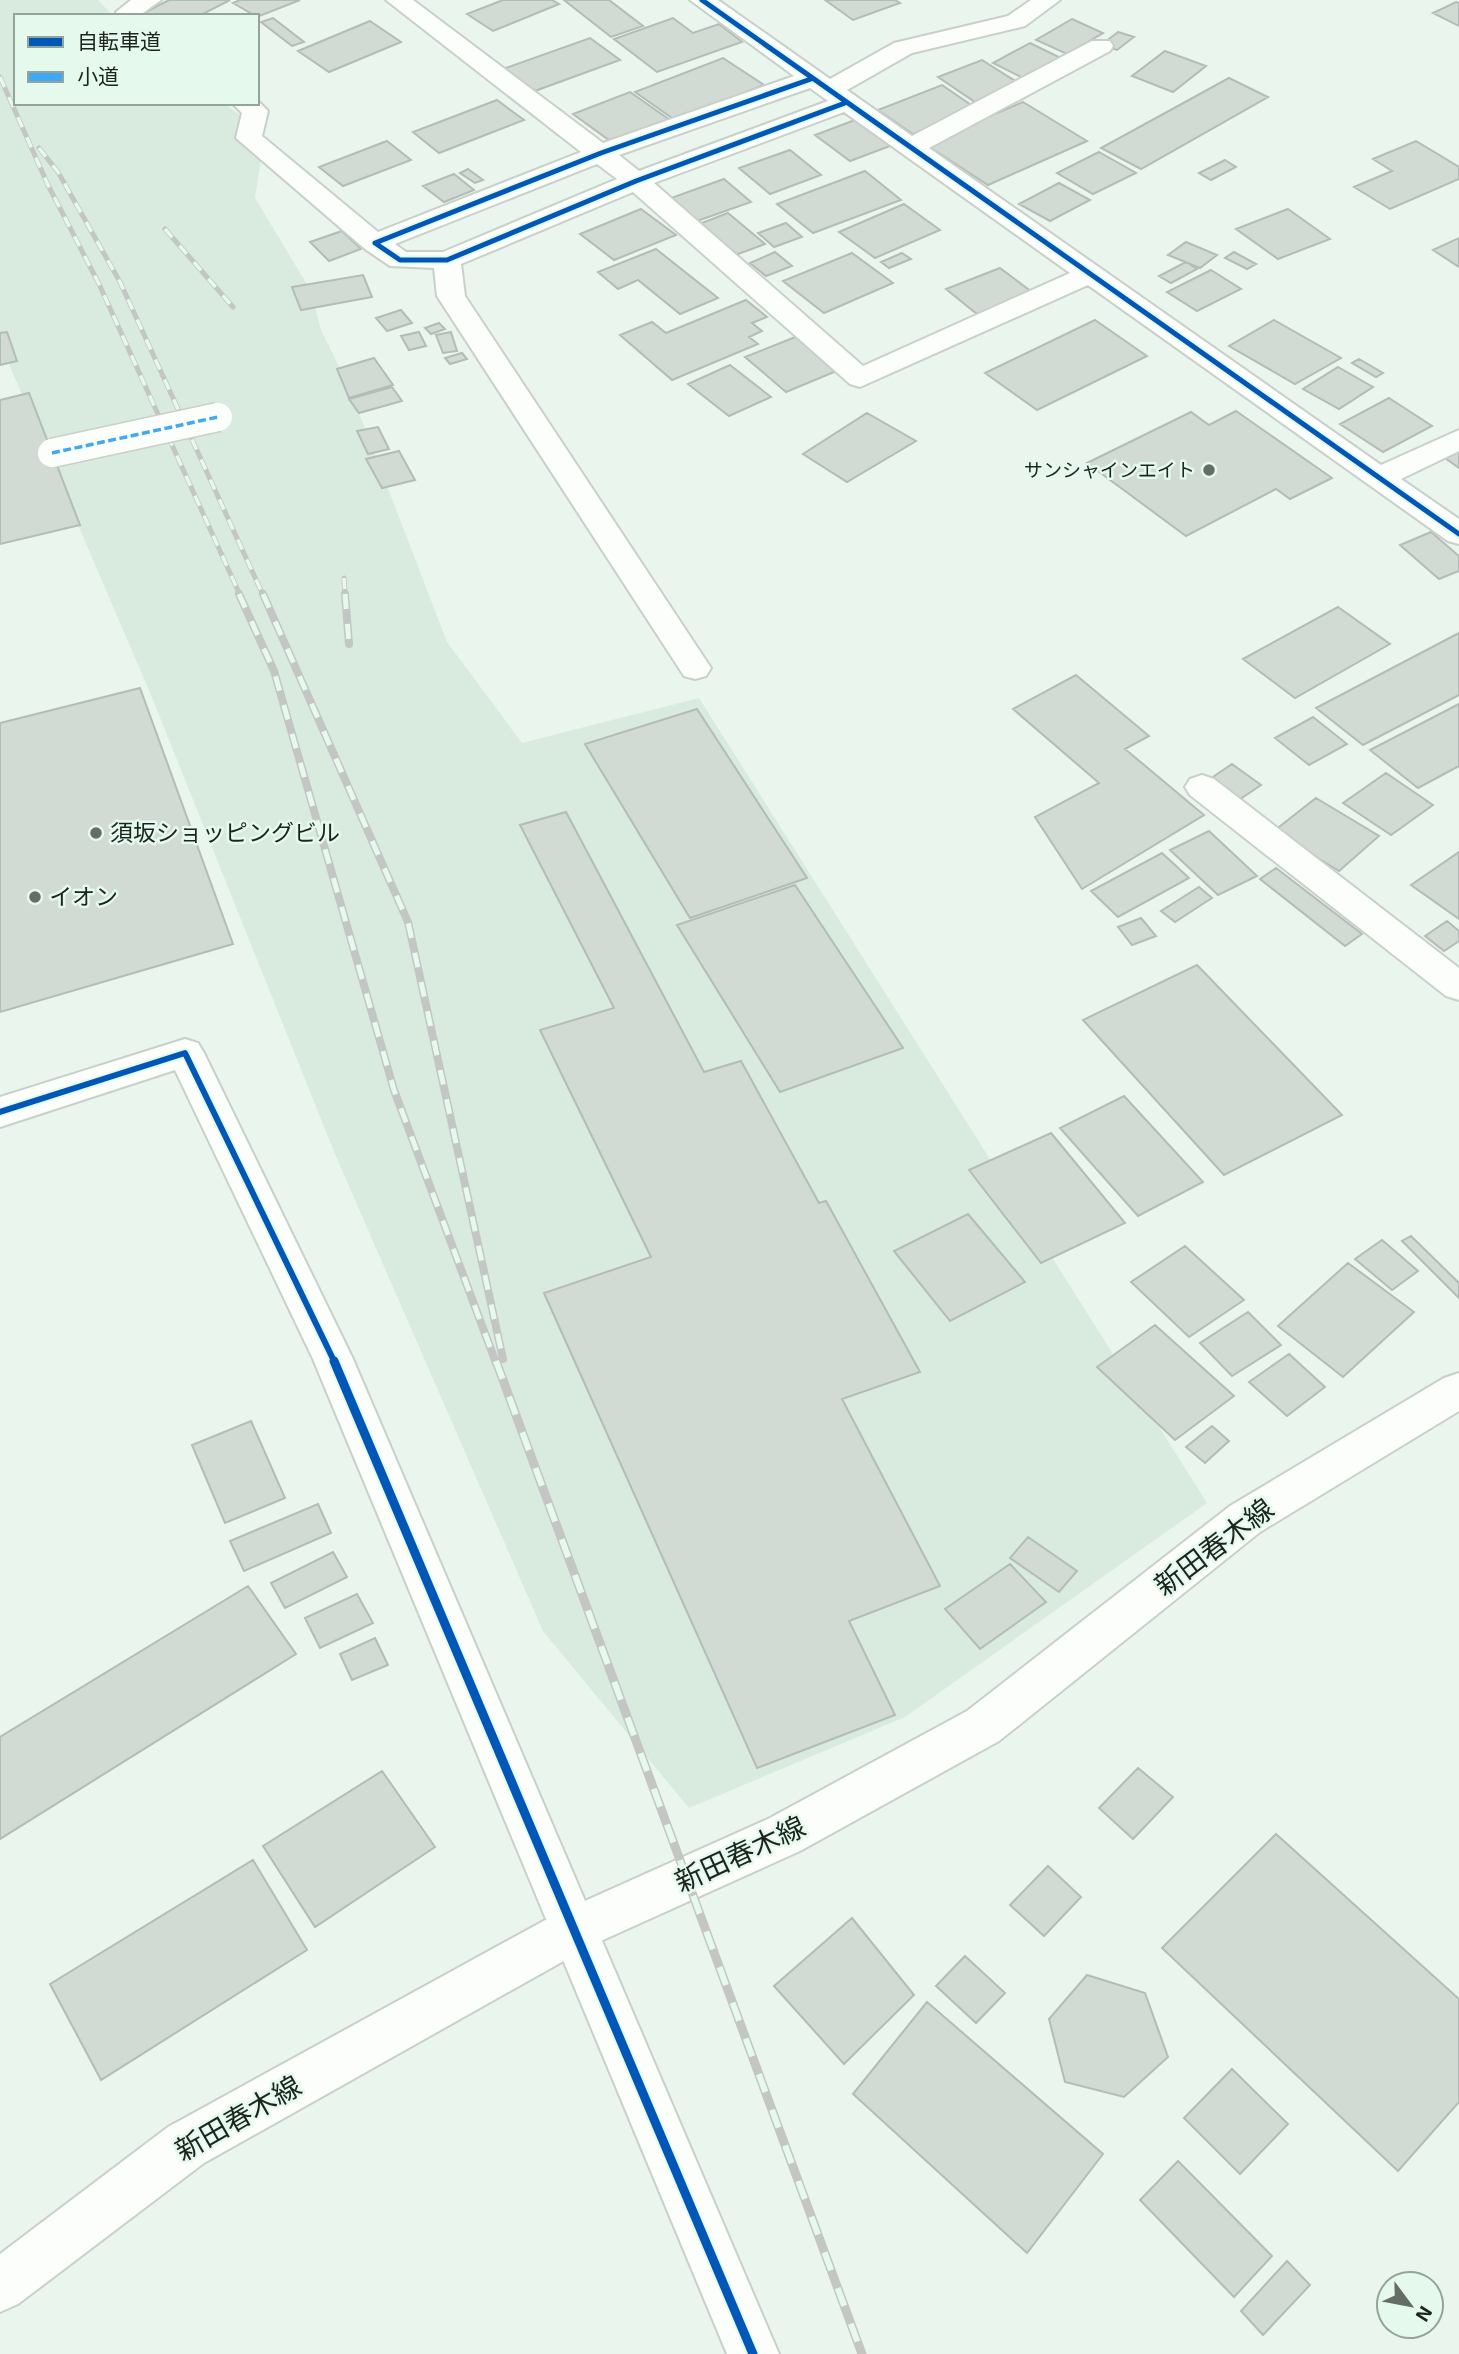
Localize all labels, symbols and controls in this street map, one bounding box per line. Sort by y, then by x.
legend [14,14,259,105]
text: 自転車道 [77,28,161,53]
text: 小道 [77,63,119,88]
place label: サンシャインエイト [1024,458,1195,481]
marker: サンシャインエイト [1201,462,1217,478]
place label: 須坂ショッピングビル [110,818,340,846]
marker: 須坂ショッピングビル [88,825,104,841]
place label: イオン [49,882,118,910]
marker: イオン [27,889,43,905]
street label: 新田春木線 [1147,1490,1280,1602]
street label: 新田春木線 [669,1808,810,1898]
street label: 新田春木線 [168,2067,307,2167]
north arrow [1375,2270,1445,2340]
text: N [1411,2302,1438,2326]

